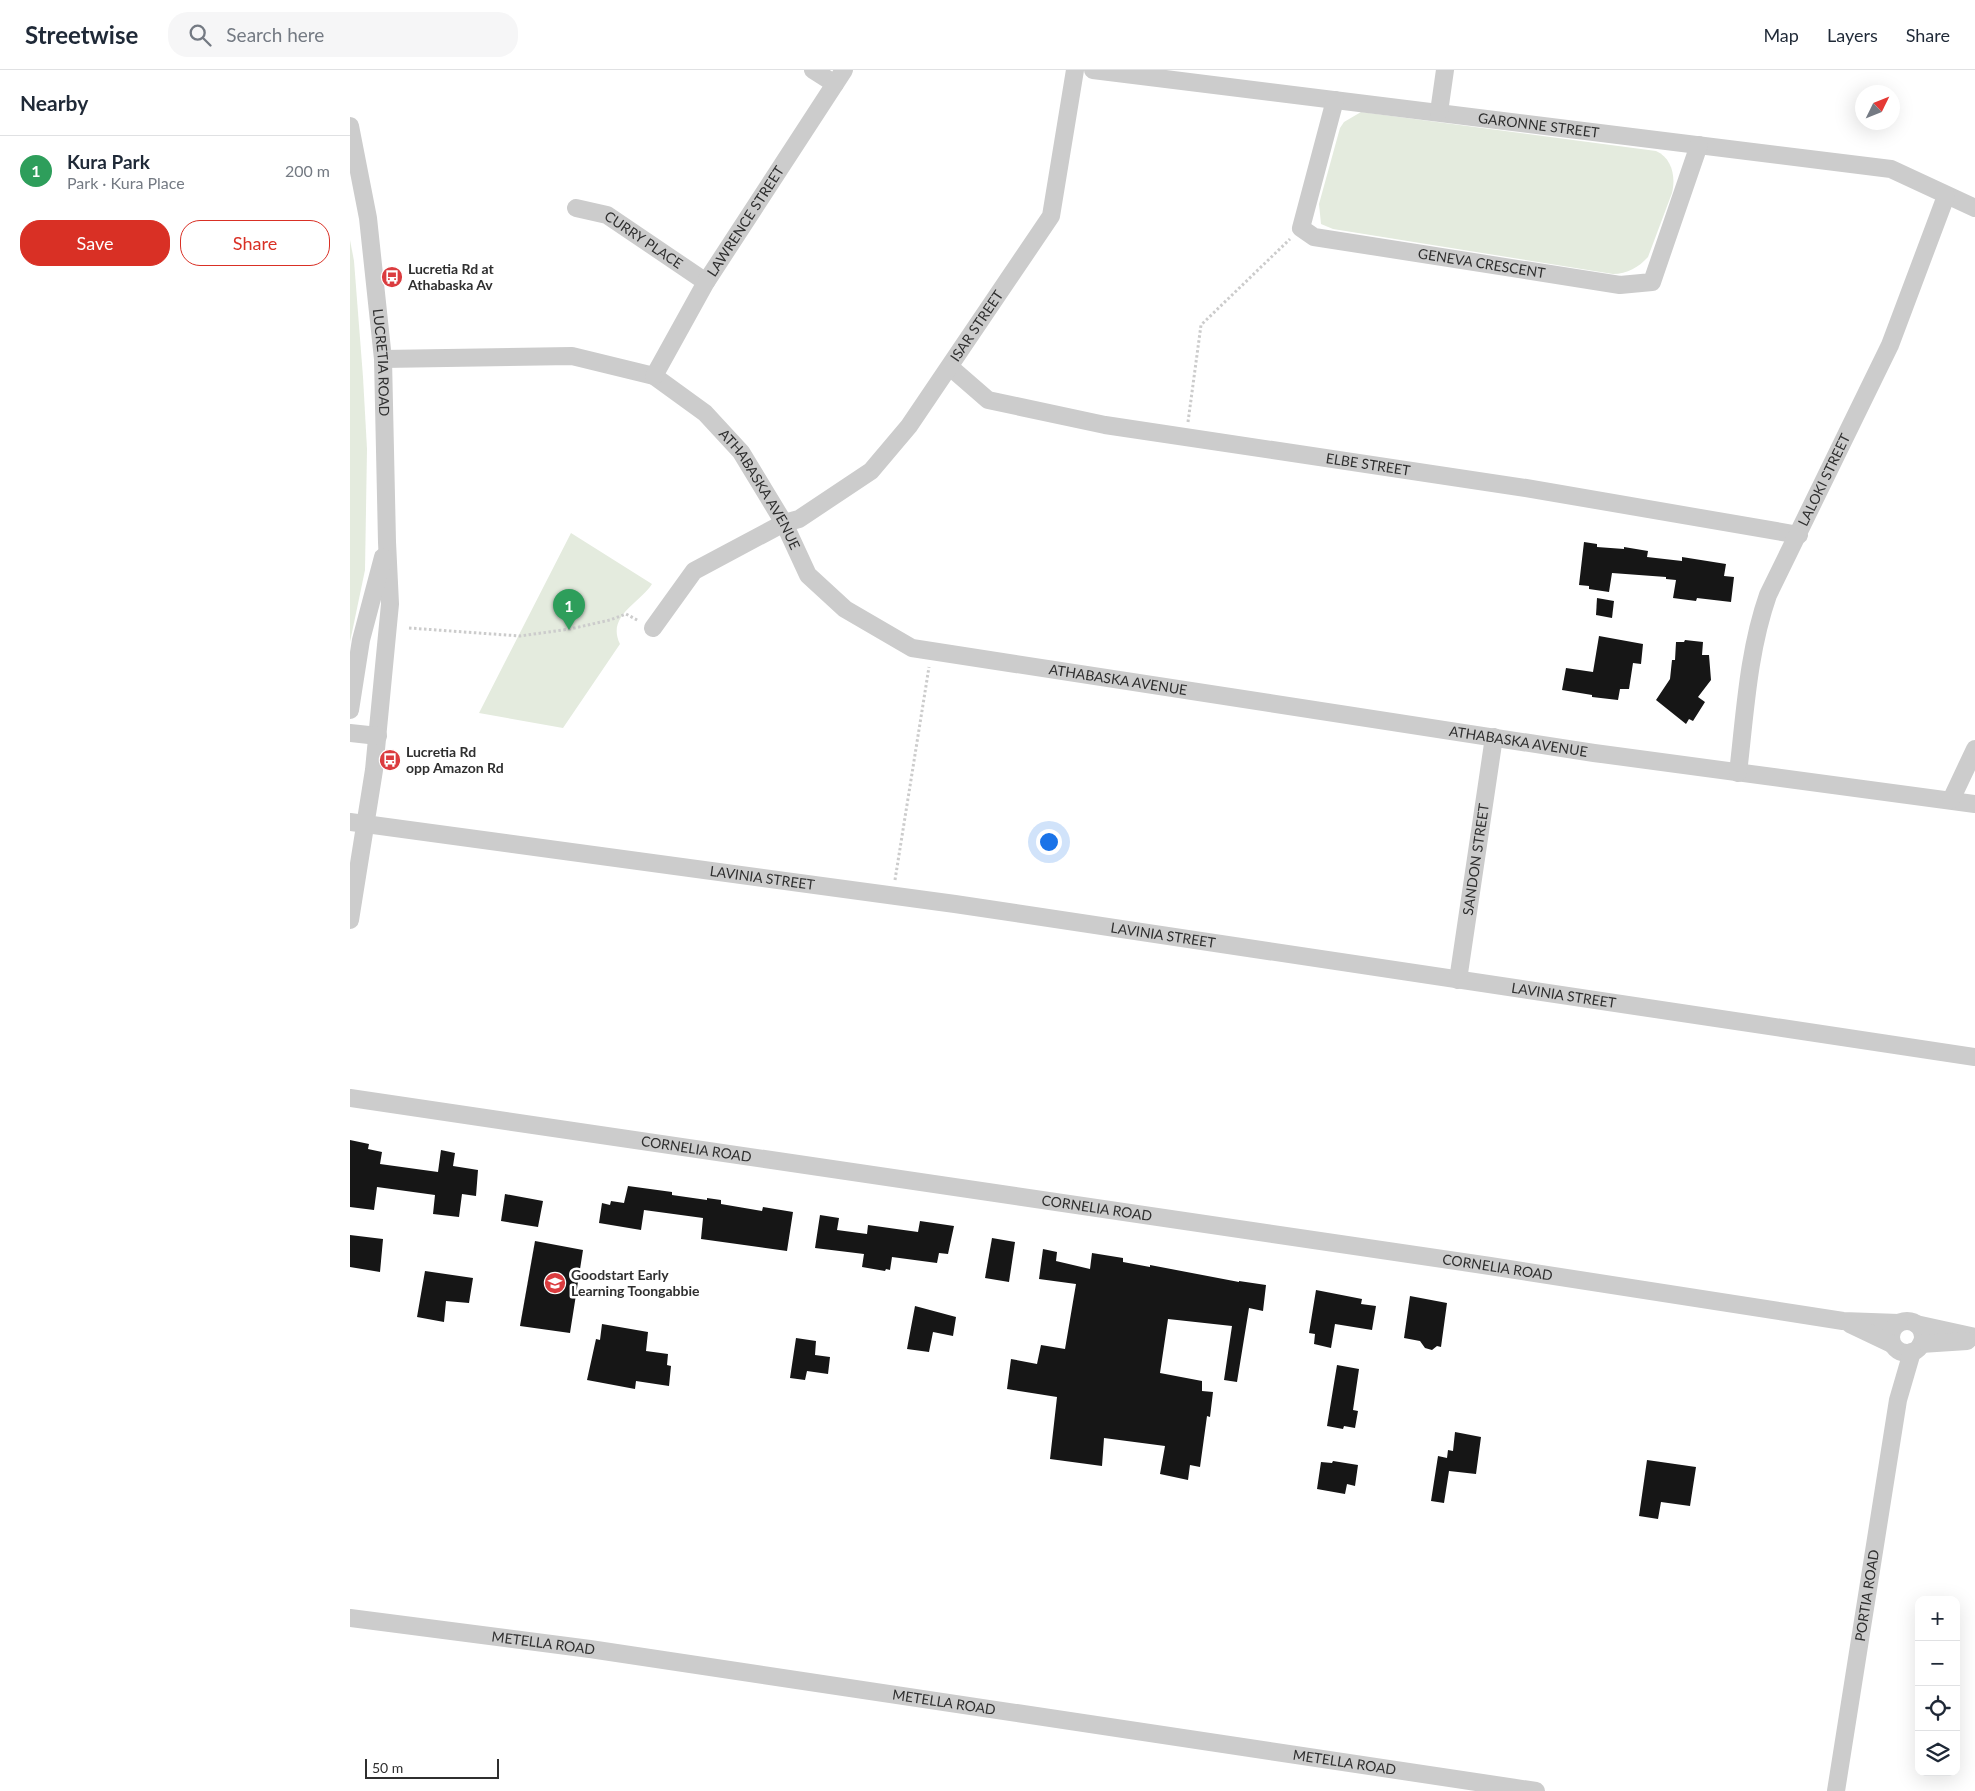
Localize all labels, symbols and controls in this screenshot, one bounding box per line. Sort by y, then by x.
search box [168,12,518,57]
text: Streetwise [25,20,138,49]
icon: search [186,21,214,49]
text: Search here [226,23,324,46]
text: Map [1763,24,1799,46]
text: Layers [1827,24,1878,46]
text: Share [1906,24,1950,46]
north arrow [1855,85,1900,130]
text: Nearby [20,90,88,115]
street label: GARONNE STREET [1477,109,1601,141]
text: Kura Park [67,150,150,173]
text: 1 [31,161,41,180]
text: 200 m [285,161,330,180]
street label: LAWRENCE STREET [703,162,788,279]
text: Park · Kura Place [67,173,185,192]
street label: CURRY PLACE [601,207,686,272]
button: Save [20,220,170,266]
button: Share [180,220,330,266]
street label: GENEVA CRESCENT [1417,244,1547,281]
place label: Lucretia Rd at Athabaska Av [407,260,495,293]
bus stop icon: Lucretia Rd at Athabaska Av [380,265,404,289]
street label: ISAR STREET [946,286,1007,364]
street label: LUCRETIA ROAD [370,308,393,417]
street label: ATHABASKA AVENUE [716,425,804,552]
street label: LALOKI STREET [1794,430,1854,529]
street label: ELBE STREET [1325,449,1412,479]
pin: 1 [553,589,585,630]
street label: ATHABASKA AVENUE [1048,660,1188,698]
street label: ATHABASKA AVENUE [1448,722,1589,760]
place label: Lucretia Rd opp Amazon Rd [406,743,504,776]
bus stop icon: Lucretia Rd opp Amazon Rd [378,748,402,772]
street label: SANDON STREET [1459,801,1492,916]
your location [1036,829,1062,855]
street label: LAVINIA STREET [709,862,817,893]
street label: LAVINIA STREET [1110,918,1217,951]
street label: LAVINIA STREET [1510,979,1618,1011]
street label: CORNELIA ROAD [640,1132,753,1165]
street label: CORNELIA ROAD [1041,1191,1153,1224]
street label: CORNELIA ROAD [1441,1250,1554,1284]
place label: Goodstart Early Learning Toongabbie [571,1266,700,1299]
school or university icon: Goodstart Early Learning Toongabbie [543,1271,567,1295]
street label: PORTIA ROAD [1851,1548,1882,1642]
map controls [1915,1596,1960,1776]
button: + [1915,1596,1960,1641]
street label: METELLA ROAD [491,1627,596,1658]
button: − [1915,1641,1960,1686]
street label: METELLA ROAD [891,1686,997,1718]
button: locate [1915,1686,1960,1731]
button: layers [1915,1731,1960,1776]
street label: METELLA ROAD [1292,1746,1397,1778]
scale bar [365,1756,499,1779]
text: 50 m [372,1759,403,1776]

